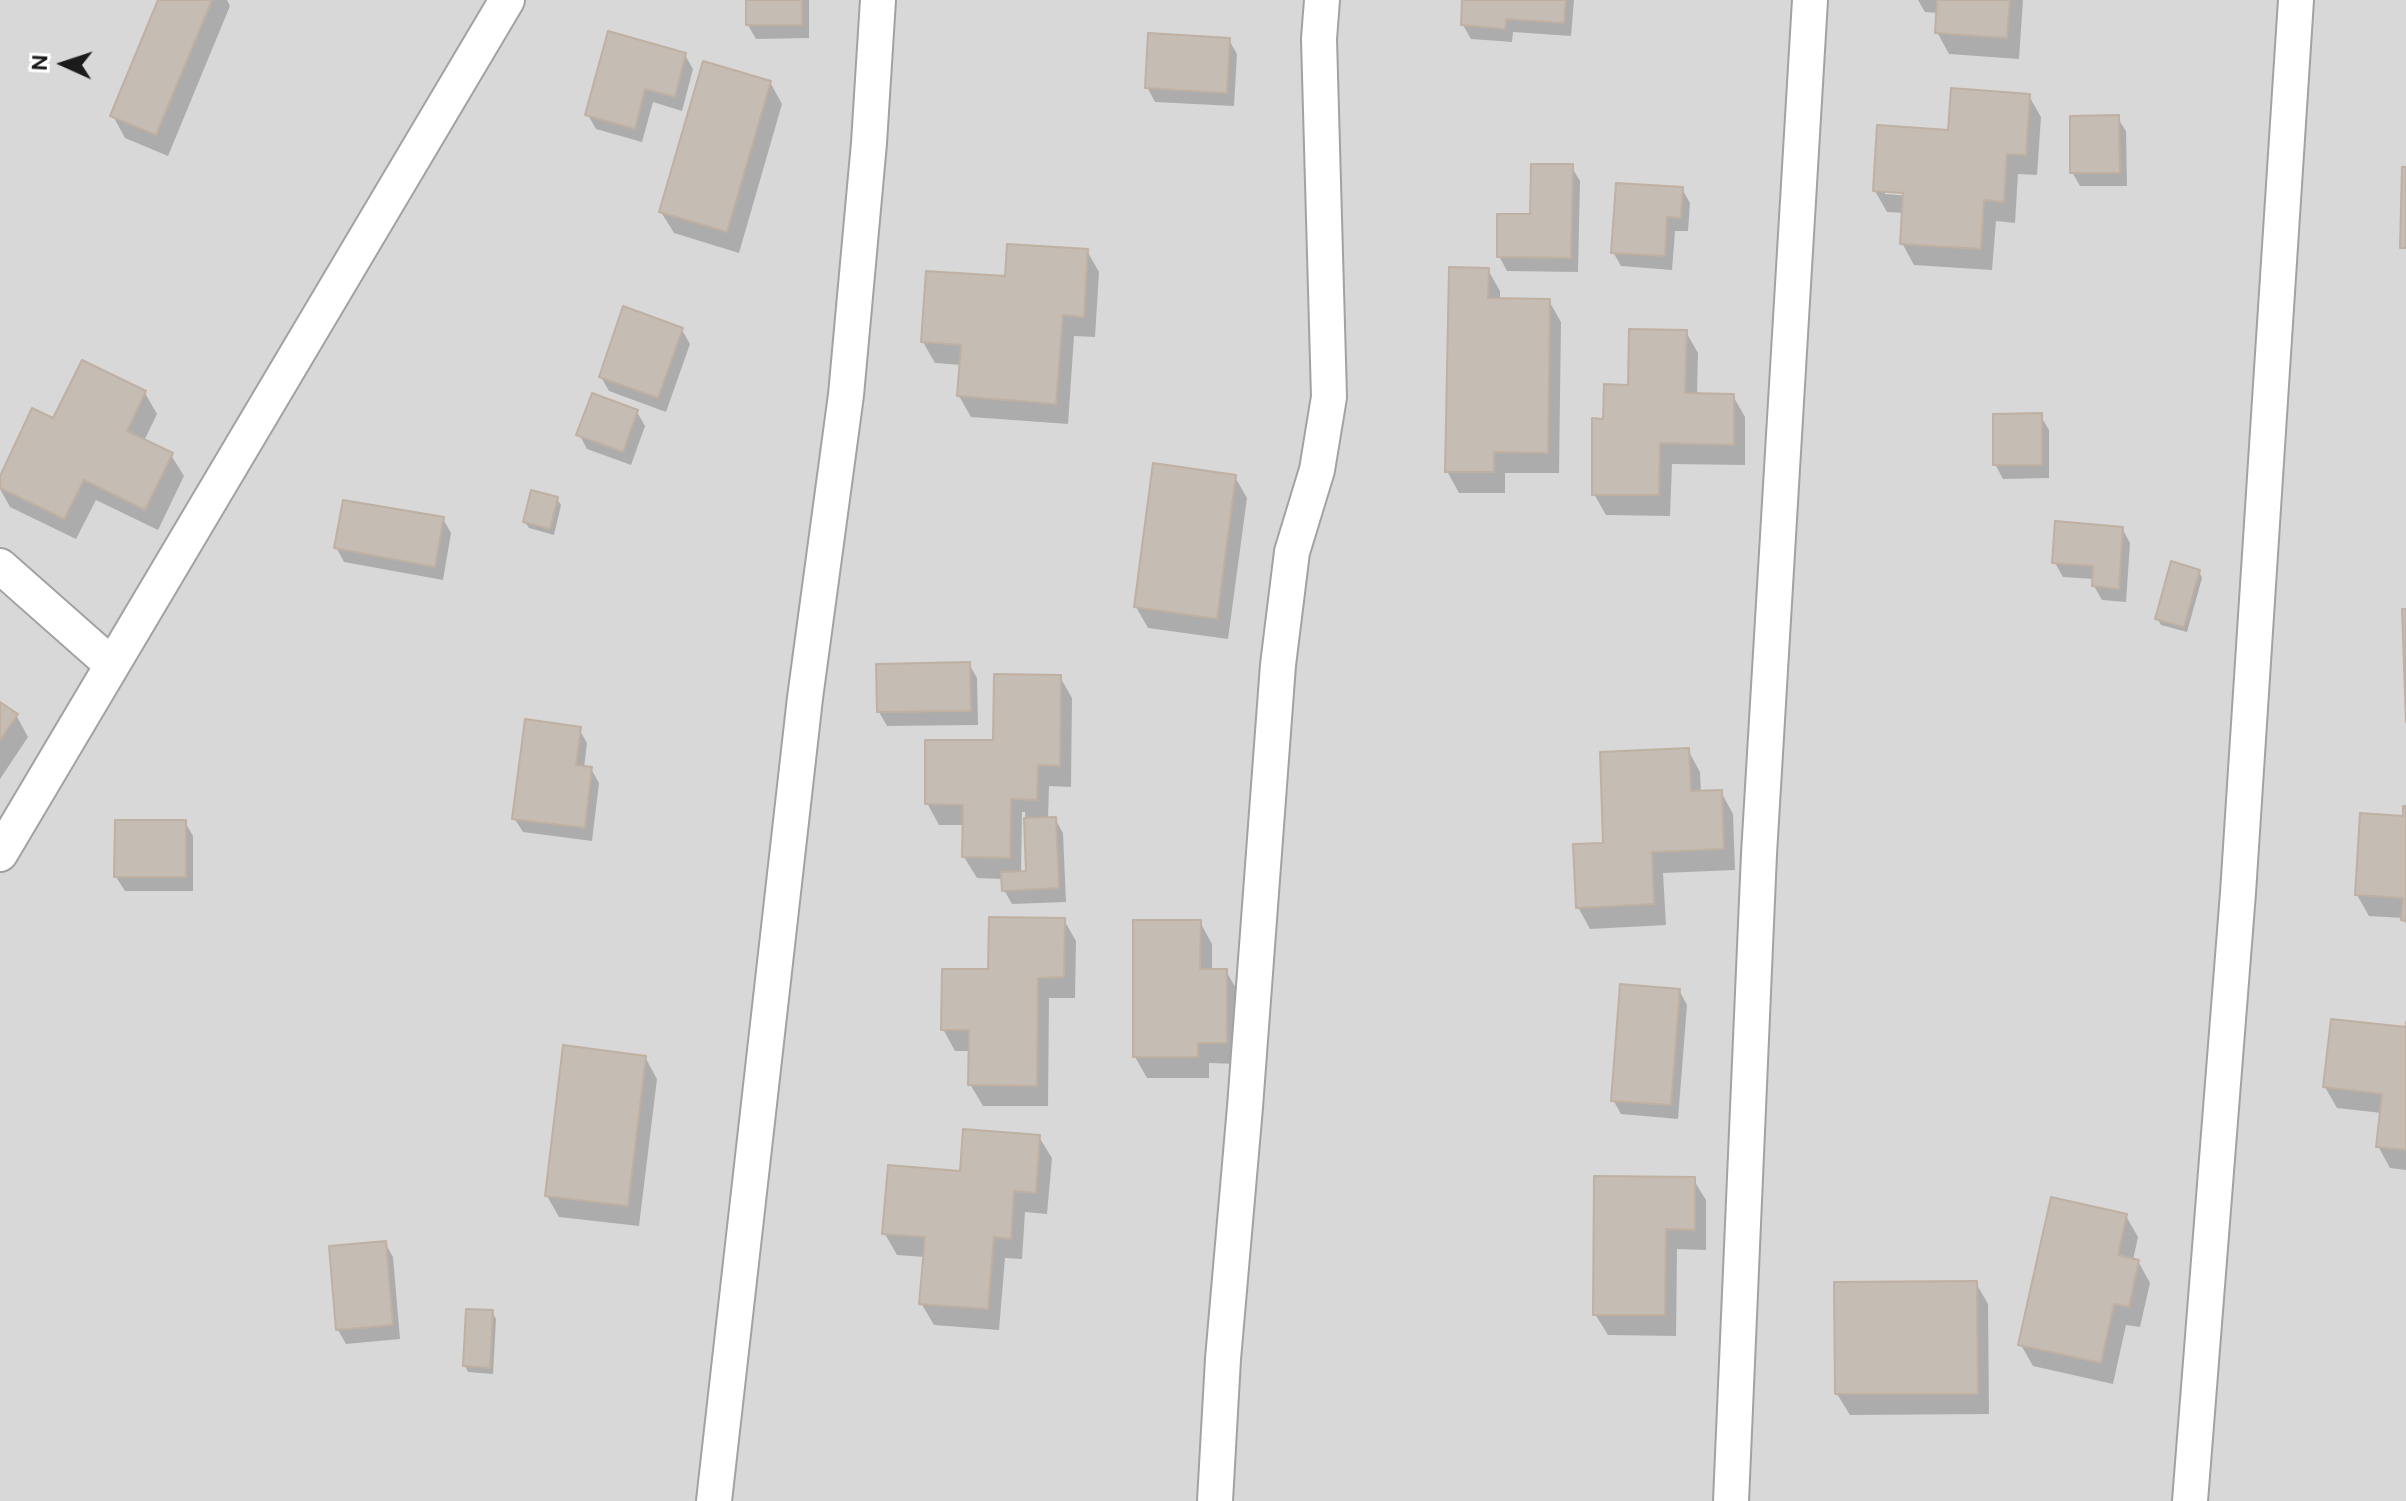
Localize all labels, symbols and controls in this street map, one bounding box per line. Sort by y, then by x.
north arrow [24,24,104,104]
text: N [25,54,54,71]

